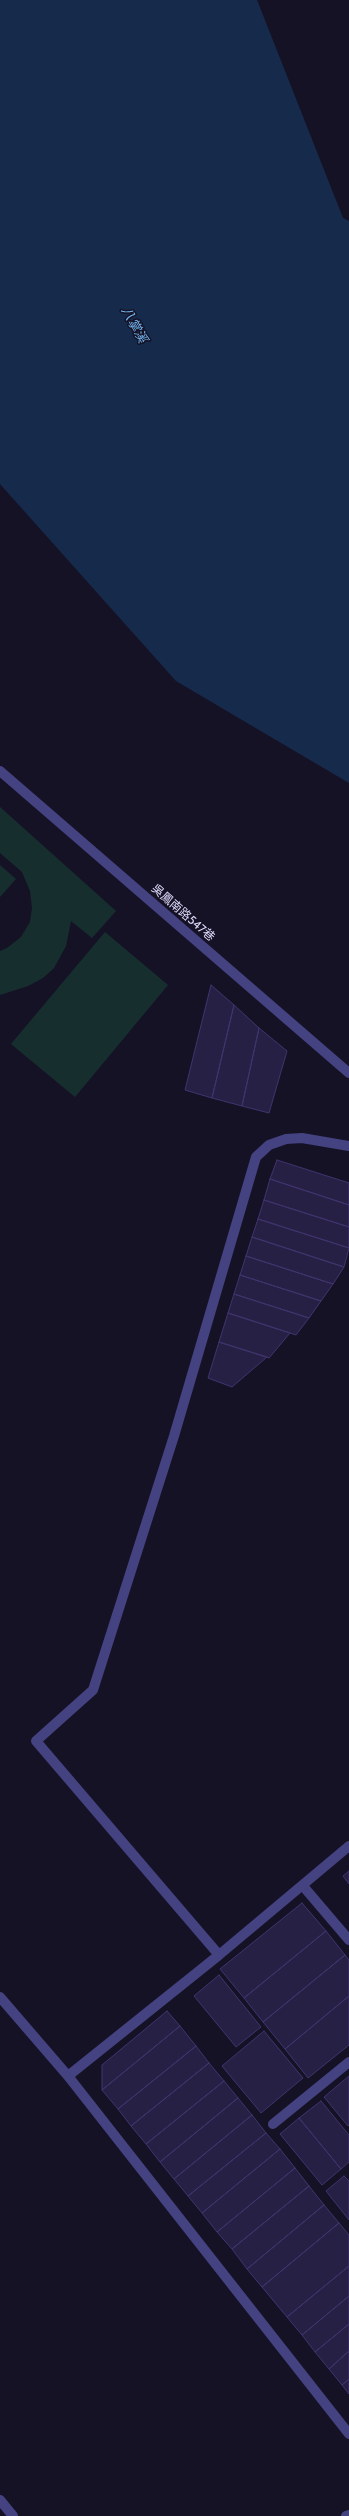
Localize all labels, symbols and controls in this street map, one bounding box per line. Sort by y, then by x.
water label: 八掌溪 [118,304,150,346]
street label: 吳鳳南路547巷 [148,881,218,945]

